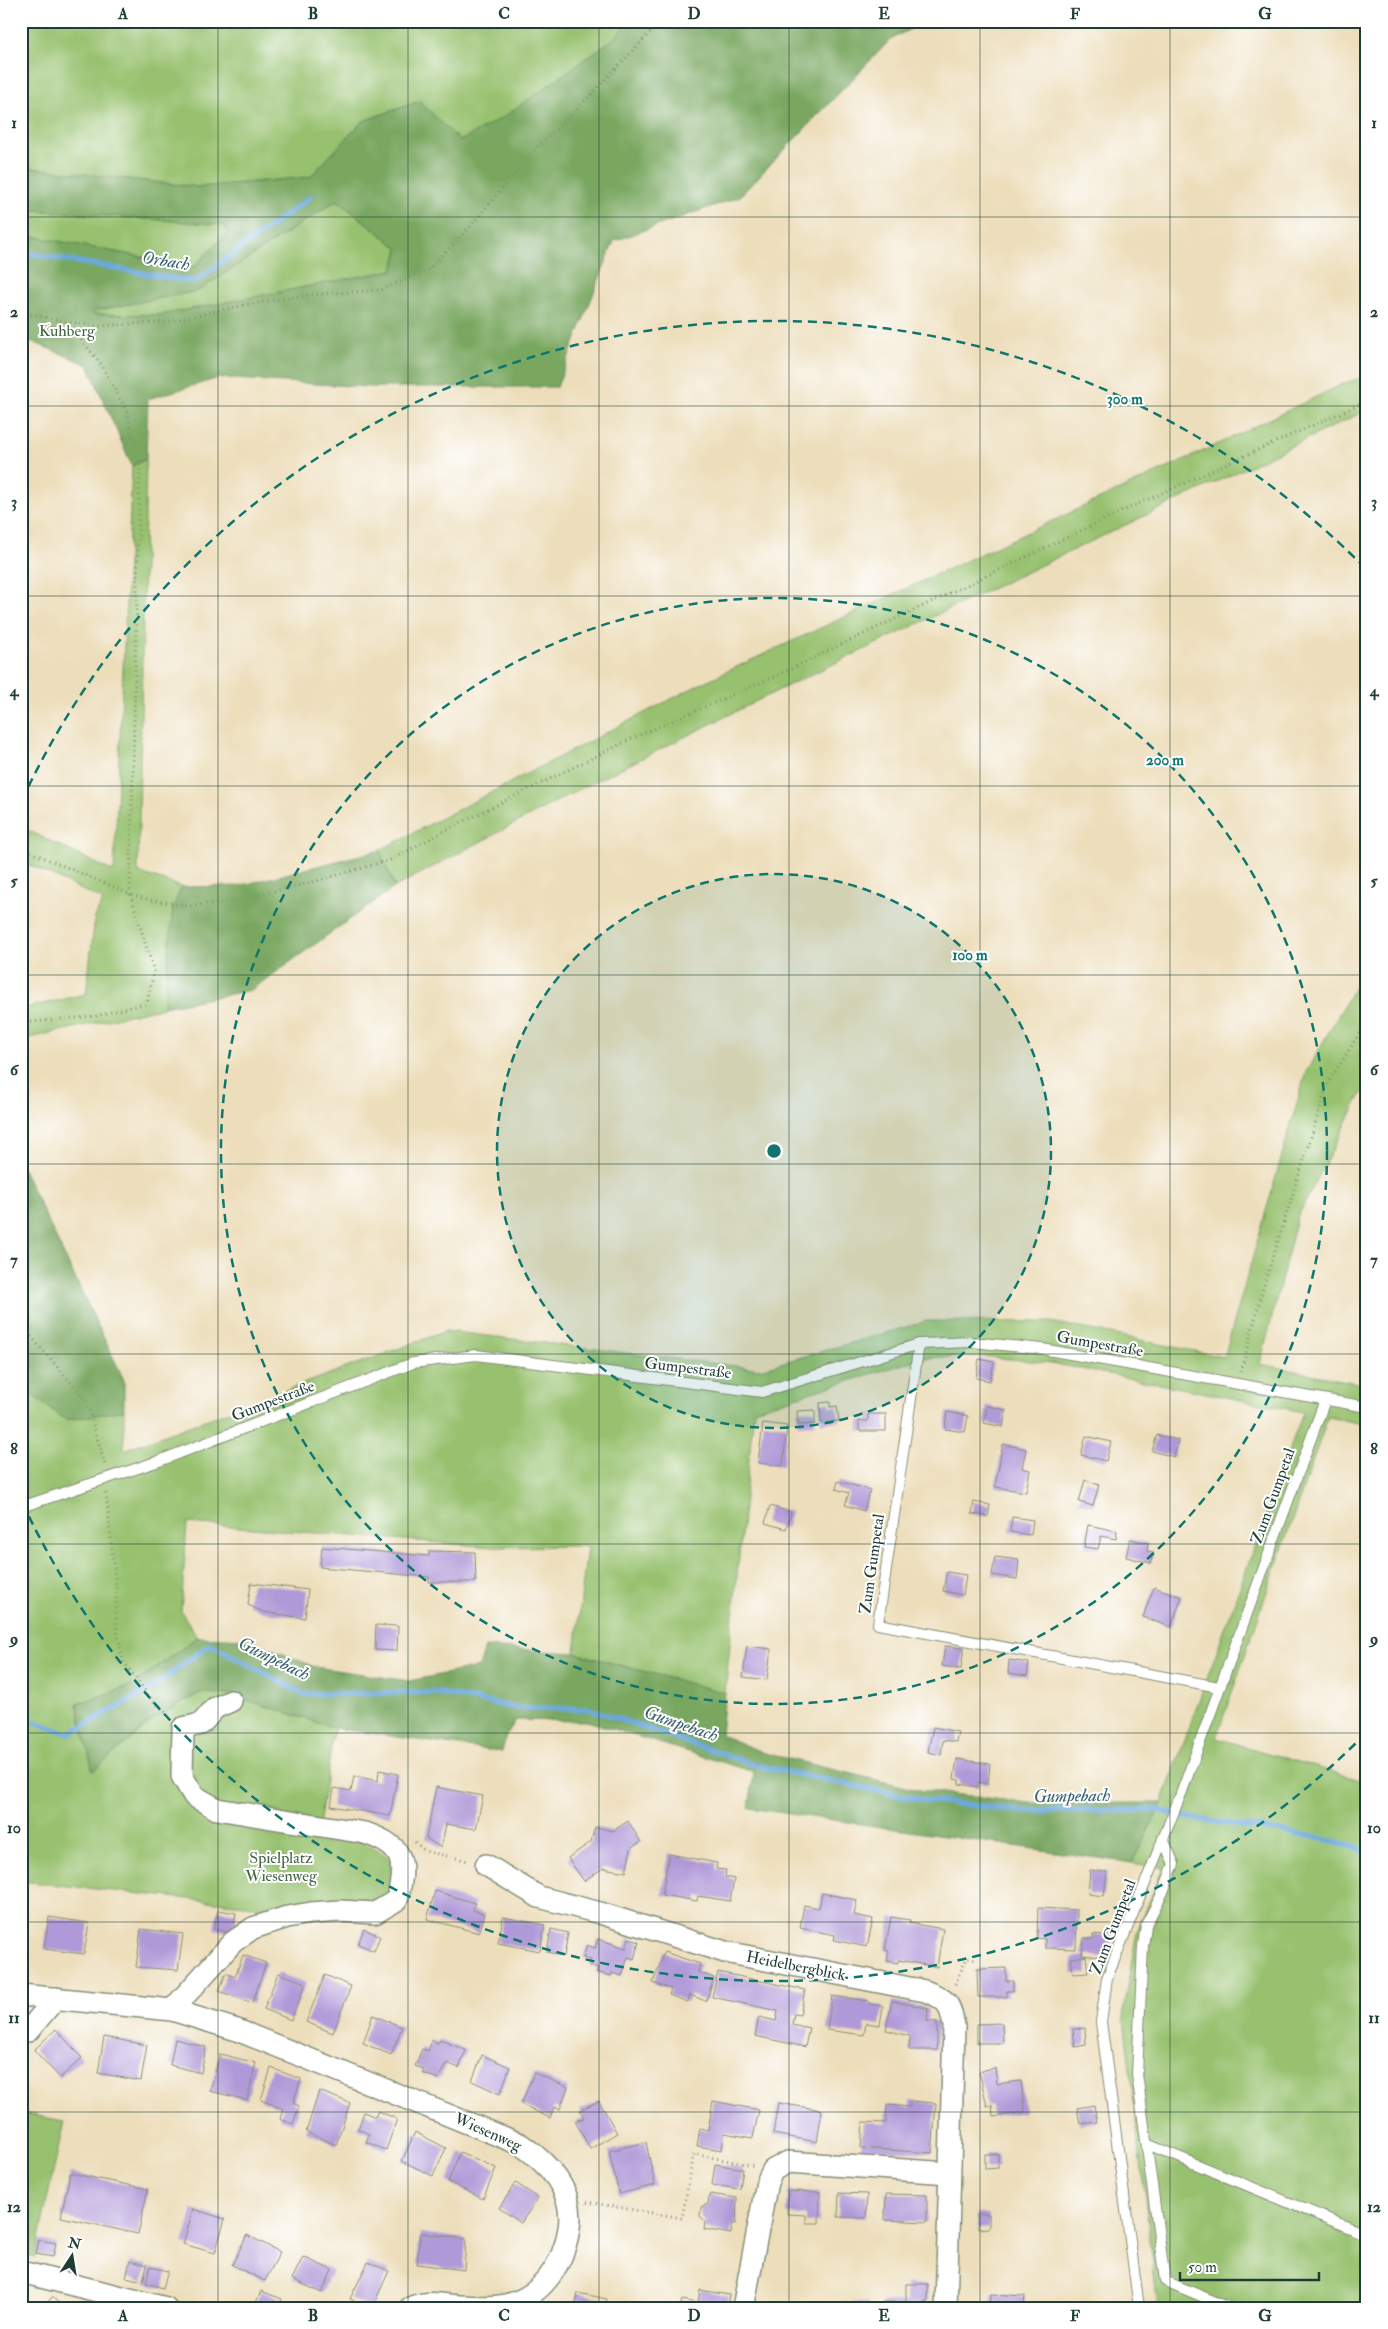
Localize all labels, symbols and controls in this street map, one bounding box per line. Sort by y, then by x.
text: A [117,4,129,24]
text: B [308,4,318,24]
text: C [498,4,510,24]
text: D [687,4,701,24]
text: E [878,4,890,24]
text: F [1070,4,1080,24]
text: G [1258,4,1272,24]
text: 1 [11,113,17,133]
text: 1 [1371,113,1377,133]
water label: Orbach [140,246,192,276]
text: 2 [10,302,18,322]
text: 2 [1370,302,1378,322]
park label: Kuhberg [39,321,96,341]
text: 300 m [1107,390,1143,409]
text: 3 [11,492,17,512]
text: 3 [1371,492,1377,512]
text: 4 [9,681,20,701]
text: 4 [1369,681,1380,701]
text: 200 m [1146,751,1184,770]
text: 5 [10,871,18,891]
text: 5 [1370,871,1378,891]
text: 100 m [952,946,988,965]
text: 6 [10,1060,20,1080]
text: 6 [1370,1060,1380,1080]
centre of rings [765,1142,783,1160]
text: 7 [10,1250,18,1270]
text: 7 [1370,1250,1378,1270]
street label: Gumpestraße [1055,1327,1145,1362]
street label: Gumpestraße [643,1353,733,1384]
street label: Gumpestraße [229,1376,318,1427]
text: 8 [10,1439,18,1459]
text: 8 [1370,1439,1378,1459]
street label: Zum Gumpetal [1246,1445,1301,1547]
street label: Zum Gumpetal [855,1513,890,1615]
text: 9 [8,1629,18,1649]
text: 9 [1368,1629,1378,1649]
water label: Gumpebach [234,1632,314,1686]
water label: Gumpebach [641,1701,721,1747]
water label: Gumpebach [1033,1784,1111,1808]
text: 10 [7,1818,21,1838]
text: 10 [1367,1818,1381,1838]
park label: Spielplatz Wiesenweg [244,1848,318,1886]
street label: Zum Gumpetal [1086,1876,1141,1978]
street label: Heidelbergblick [745,1947,848,1986]
text: 11 [8,2008,20,2028]
text: 11 [1368,2008,1380,2028]
street label: Wiesenweg [450,2108,526,2156]
text: 12 [7,2197,21,2217]
text: 12 [1367,2197,1381,2217]
north arrow [48,2232,98,2282]
text: N [66,2234,83,2253]
scale bar [1180,2249,1319,2281]
text: 50 m [1188,2258,1217,2277]
text: A [117,2306,129,2326]
text: B [308,2306,318,2326]
text: C [498,2306,510,2326]
text: D [687,2306,701,2326]
text: E [878,2306,890,2326]
text: F [1070,2306,1080,2326]
text: G [1258,2306,1272,2326]

